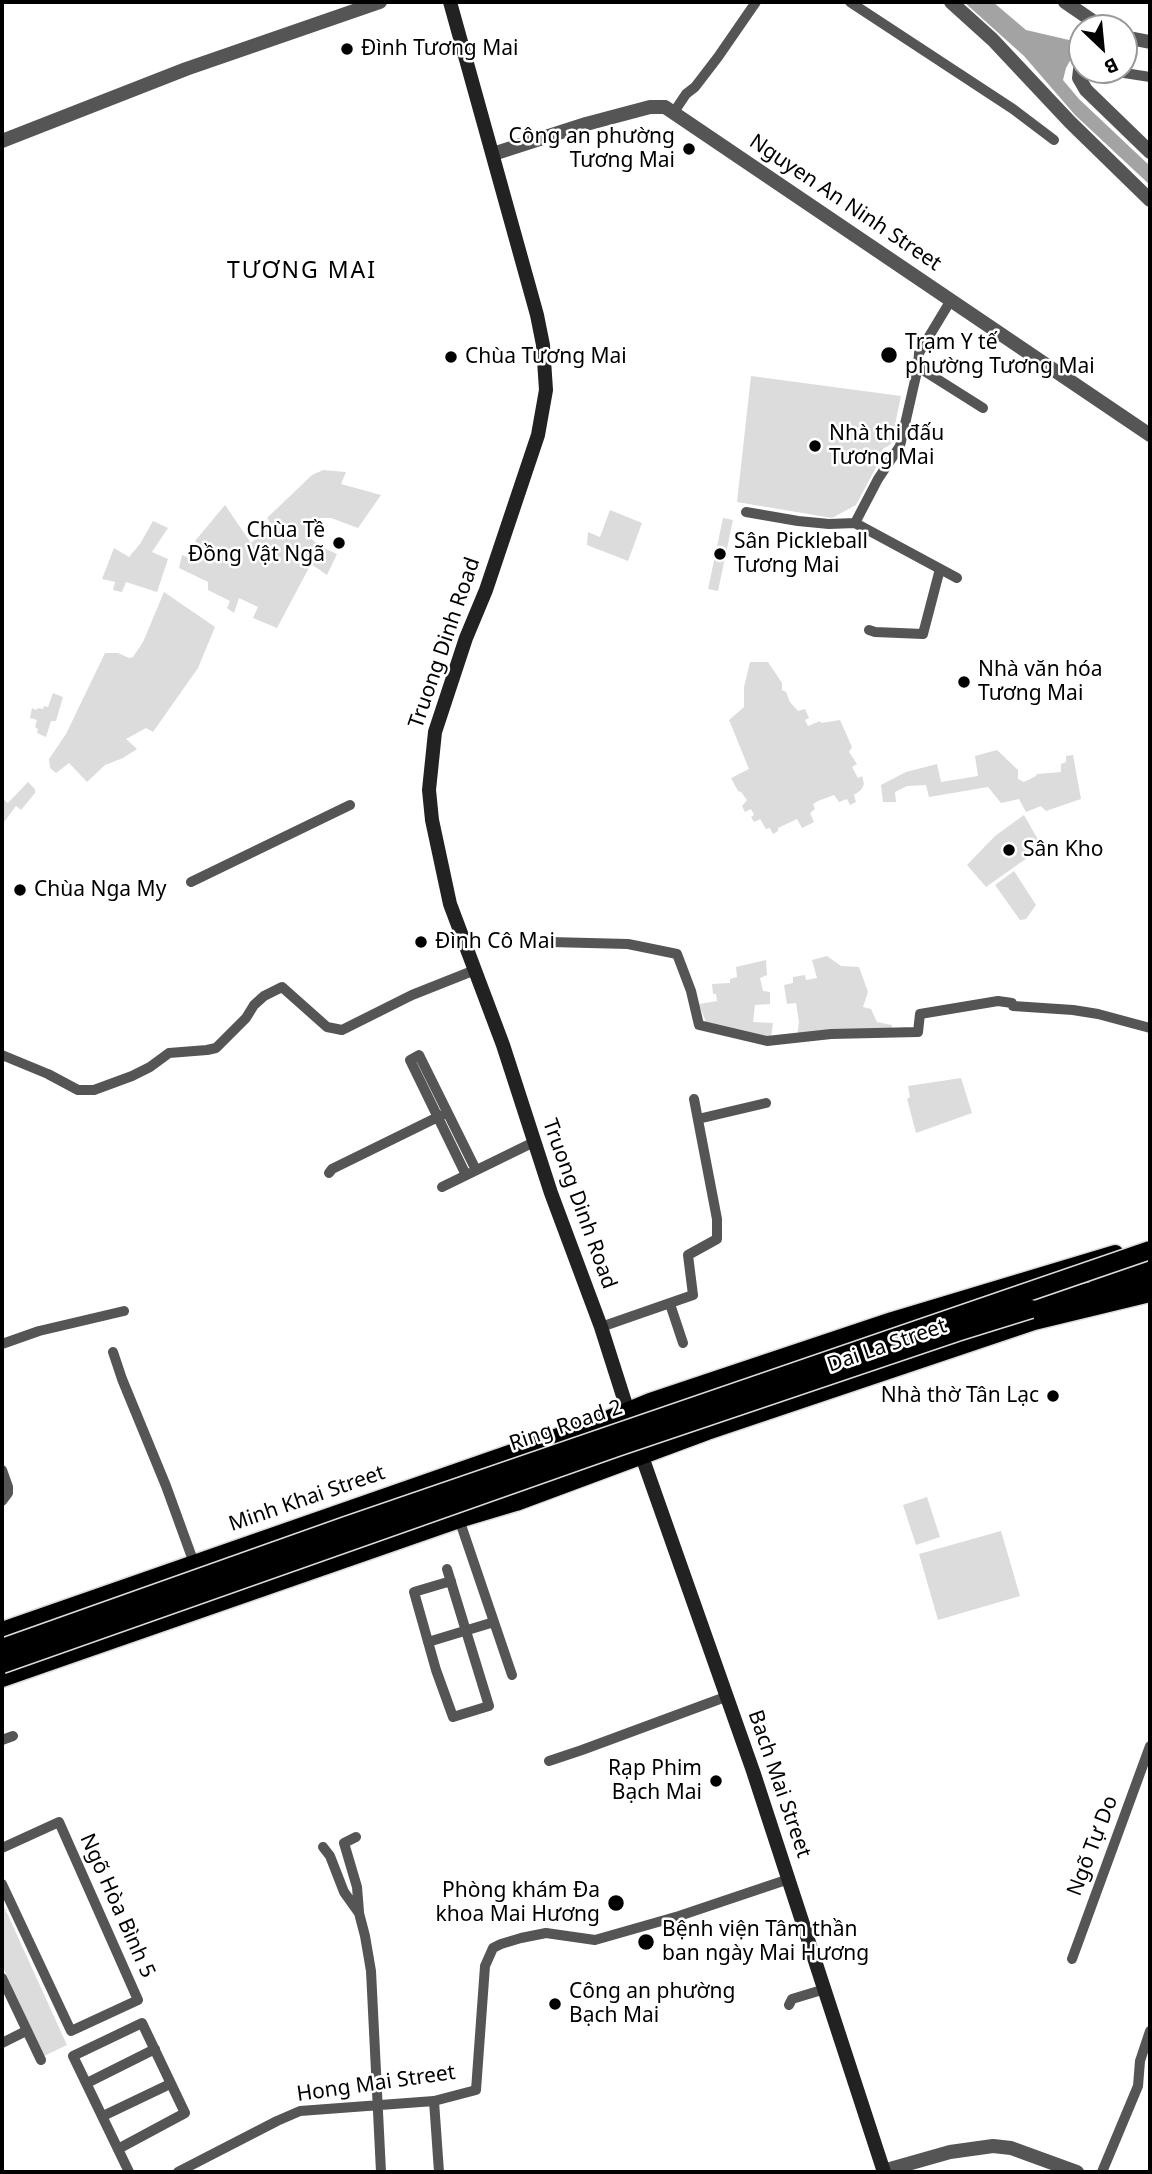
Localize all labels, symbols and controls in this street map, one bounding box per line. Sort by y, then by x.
north arrow [1068,14,1138,84]
place label: Đình Tương Mai [361,36,518,62]
marker: Đình Tương Mai [339,41,355,57]
text: B [1100,52,1123,81]
place label: Công an phường Tương Mai [509,124,675,174]
street label: Nguyen An Ninh Street [744,129,946,277]
marker: Công an phường Tương Mai [681,141,697,157]
district label: TƯƠNG MAI [228,257,376,285]
place label: Trạm Y tế phường Tương Mai [905,330,1095,380]
place label: Chùa Tương Mai [465,344,627,370]
marker: Trạm Y tế phường Tương Mai [879,345,899,365]
marker: Chùa Tương Mai [443,349,459,365]
place label: Nhà thi đấu Tương Mai [829,421,944,471]
marker: Nhà thi đấu Tương Mai [807,438,823,454]
place label: Chùa Tề Đồng Vật Ngã [188,518,325,568]
place label: Sân Pickleball Tương Mai [734,529,868,579]
marker: Chùa Tề Đồng Vật Ngã [331,535,347,551]
marker: Sân Pickleball Tương Mai [712,546,728,562]
street label: Truong Dinh Road [404,554,486,732]
place label: Nhà văn hóa Tương Mai [978,657,1103,707]
marker: Nhà văn hóa Tương Mai [956,674,972,690]
place label: Sân Kho [1023,837,1103,863]
marker: Sân Kho [1001,842,1017,858]
place label: Chùa Nga My [34,877,166,903]
marker: Chùa Nga My [12,882,28,898]
place label: Đình Cô Mai [435,929,555,955]
marker: Đình Cô Mai [413,934,429,950]
street label: Truong Dinh Road [537,1116,621,1292]
street label: Dai La Street [824,1314,950,1378]
place label: Nhà thờ Tân Lạc [881,1383,1039,1409]
marker: Nhà thờ Tân Lạc [1045,1388,1061,1404]
street label: Ring Road 2 [506,1395,626,1457]
street label: Minh Khai Street [226,1461,388,1537]
street label: Bach Mai Street [742,1707,816,1861]
place label: Rạp Phim Bạch Mai [608,1756,702,1806]
marker: Rạp Phim Bạch Mai [708,1773,724,1789]
street label: Ngõ Tự Do [1062,1792,1124,1900]
street label: Ngõ Hòa Bình 5 [74,1830,160,1982]
place label: Phòng khám Đa khoa Mai Hương [436,1878,600,1928]
marker: Phòng khám Đa khoa Mai Hương [606,1893,626,1913]
place label: Bệnh viện Tâm thần ban ngày Mai Hương [662,1917,869,1967]
marker: Bệnh viện Tâm thần ban ngày Mai Hương [636,1932,656,1952]
place label: Công an phường Bạch Mai [569,1979,735,2029]
marker: Công an phường Bạch Mai [547,1996,563,2012]
street label: Hong Mai Street [295,2060,457,2108]

